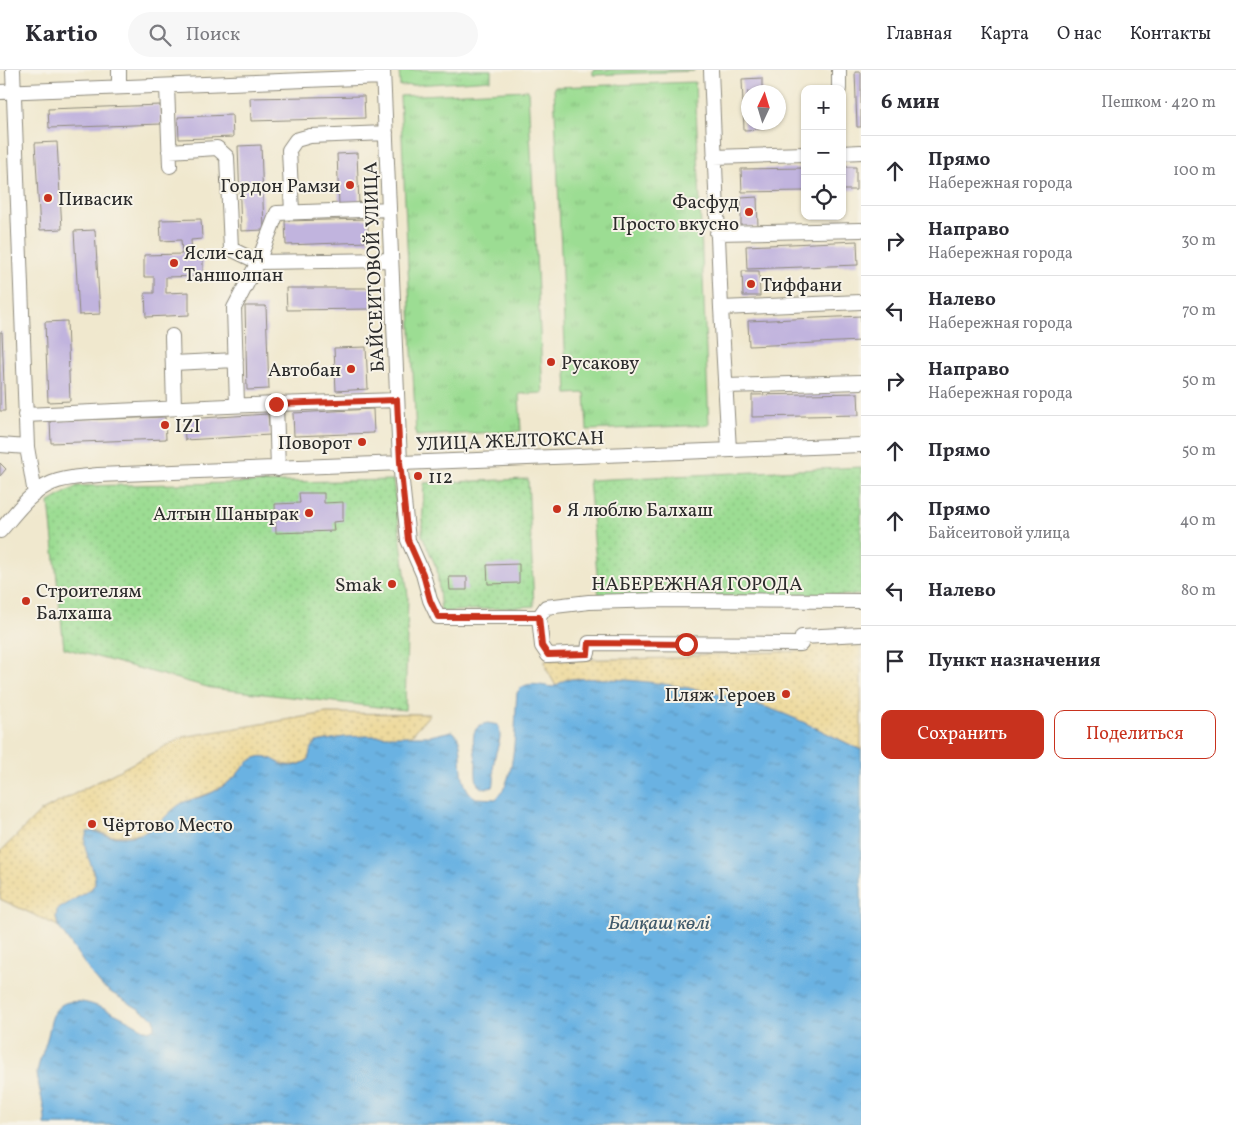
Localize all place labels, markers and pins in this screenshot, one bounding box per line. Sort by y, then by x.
place label: Гордон Рамзи [220,174,340,200]
marker: Гордон Рамзи [344,179,356,191]
place label: Пивасик [58,187,133,213]
place label: Фасфуд Просто вкусно [612,190,739,238]
marker: Пивасик [42,192,54,204]
marker: Фасфуд Просто вкусно [743,206,755,218]
place label: Ясли-сад Таншолпан [184,241,283,289]
marker: Ясли-сад Таншолпан [168,257,180,269]
place label: Тиффани [761,273,842,299]
marker: Тиффани [745,278,757,290]
place label: Русакову [561,351,639,377]
marker: Русакову [545,356,557,368]
place label: Автобан [268,358,341,384]
marker: Автобан [345,363,357,375]
place label: IZI [175,414,200,440]
marker: IZI [159,419,171,431]
place label: Поворот [278,431,352,457]
marker: Поворот [356,436,368,448]
place label: 112 [428,465,453,491]
marker: 112 [412,470,424,482]
place label: Я люблю Балхаш [567,498,713,524]
place label: Алтын Шанырак [153,502,299,528]
marker: Я люблю Балхаш [551,503,563,515]
marker: Алтын Шанырак [303,507,315,519]
place label: Smak [335,573,382,599]
marker: Smak [386,578,398,590]
place label: Строителям Балхаша [36,579,142,627]
marker: Строителям Балхаша [20,595,32,607]
place label: Пляж Героев [665,683,776,709]
marker: Пляж Героев [780,688,792,700]
place label: Чёртово Место [102,813,233,839]
marker: Чёртово Место [86,818,98,830]

